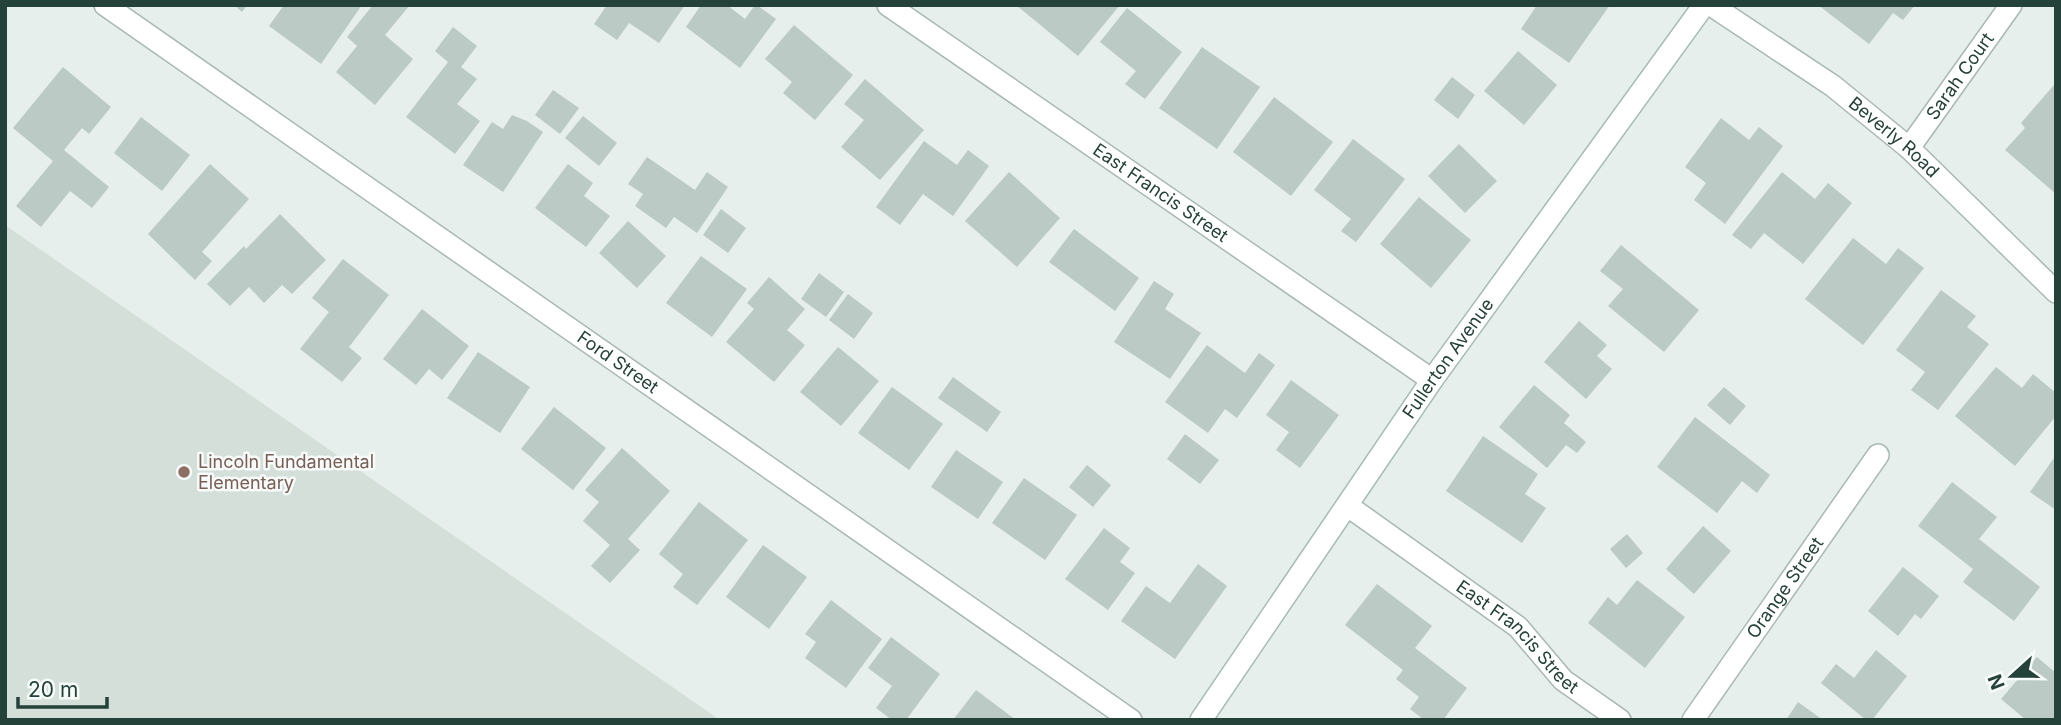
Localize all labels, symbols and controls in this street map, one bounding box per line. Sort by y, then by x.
street label: Sarah Court [1922,28,1998,124]
street label: Beverly Road [1845,92,1944,181]
street label: East Francis Street [1089,139,1232,246]
street label: Fullerton Avenue [1398,294,1498,422]
street label: Ford Street [573,326,663,398]
place label: Lincoln Fundamental Elementary [198,451,374,493]
marker: Lincoln Fundamental Elementary [176,464,192,480]
street label: Orange Street [1742,533,1827,642]
street label: East Francis Street [1453,576,1583,698]
north arrow [1977,641,2047,711]
scale bar [18,666,107,710]
text: N [1983,671,2010,693]
text: 20 m [28,677,78,702]

